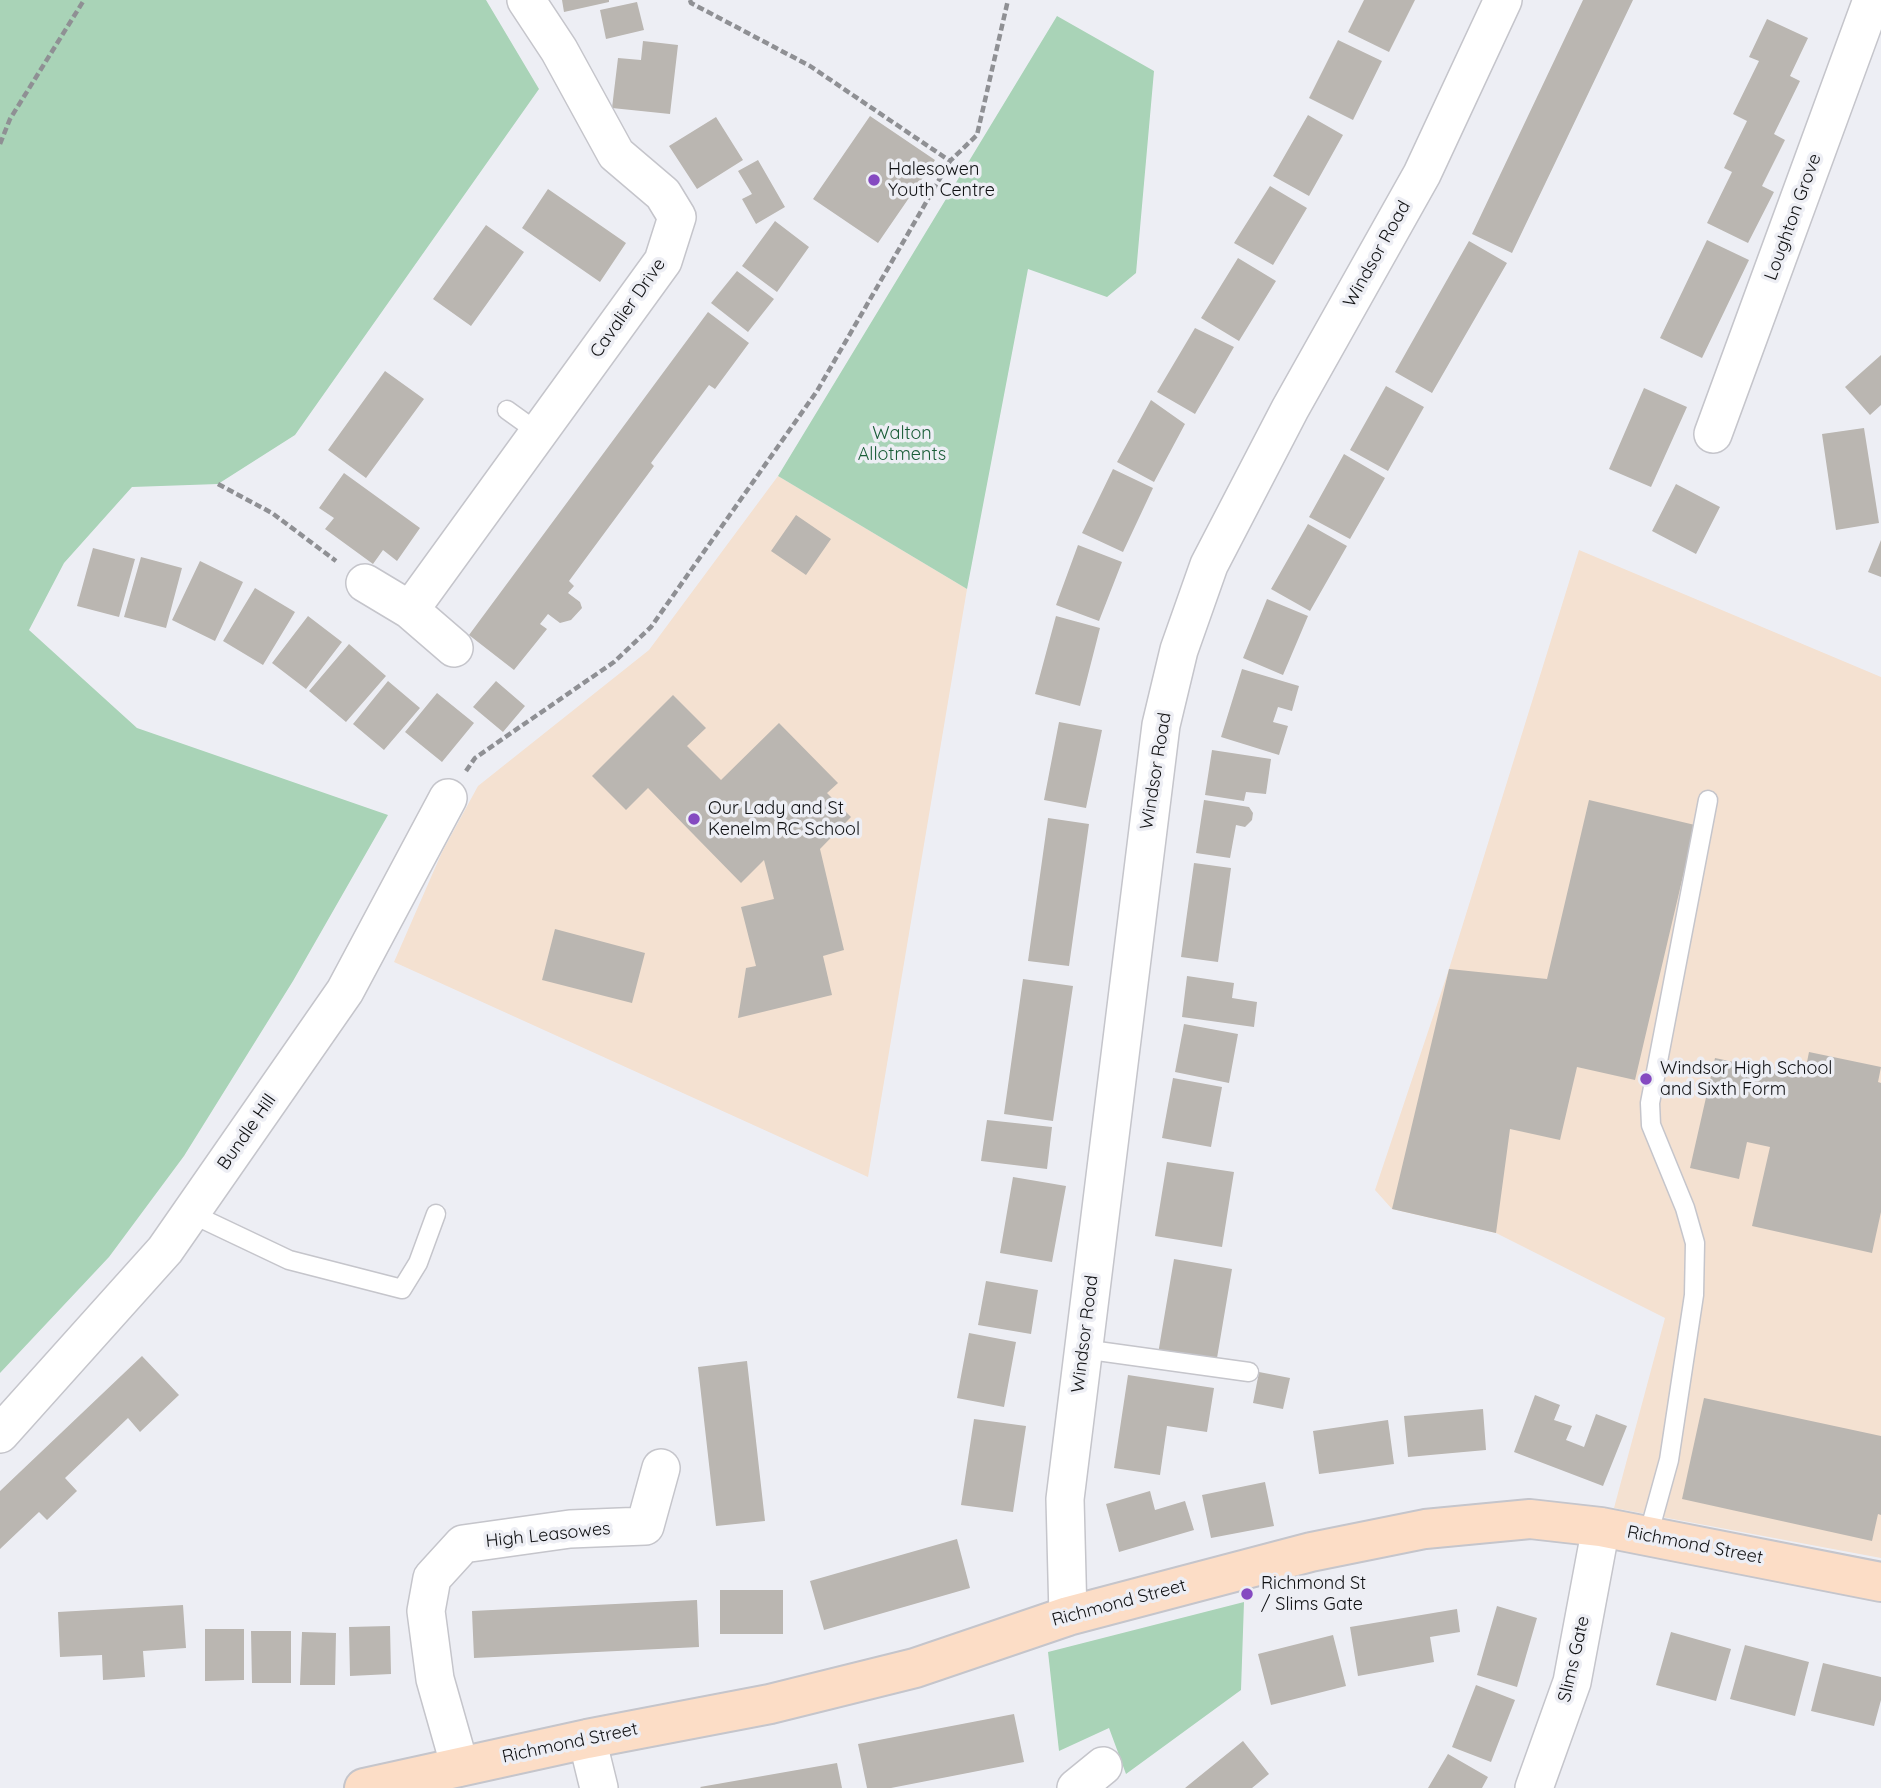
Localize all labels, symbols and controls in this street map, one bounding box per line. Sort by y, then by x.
street label: Loughton Grove [1760,151,1826,283]
place label: Halesowen Youth Centre [888,159,995,202]
marker: Halesowen Youth Centre [866,172,882,188]
street label: Windsor Road [1339,197,1415,311]
street label: Cavalier Drive [586,254,670,362]
park label: Walton Allotments [858,423,946,466]
street label: Windsor Road [1136,711,1176,831]
place label: Our Lady and St Kenelm RC School [708,798,860,840]
marker: Our Lady and St Kenelm RC School [686,811,702,827]
place label: Windsor High School and Sixth Form [1660,1058,1832,1100]
marker: Windsor High School and Sixth Form [1638,1071,1654,1087]
street label: Bundle Hill [213,1090,281,1174]
street label: Windsor Road [1067,1274,1103,1394]
street label: High Leasowes [485,1518,611,1552]
street label: Richmond Street [1625,1521,1765,1569]
place label: Richmond St / Slims Gate [1261,1573,1366,1616]
street label: Richmond Street [1049,1575,1189,1631]
marker: Richmond St / Slims Gate [1239,1586,1255,1602]
street label: Slims Gate [1554,1614,1594,1704]
street label: Richmond Street [500,1718,640,1768]

